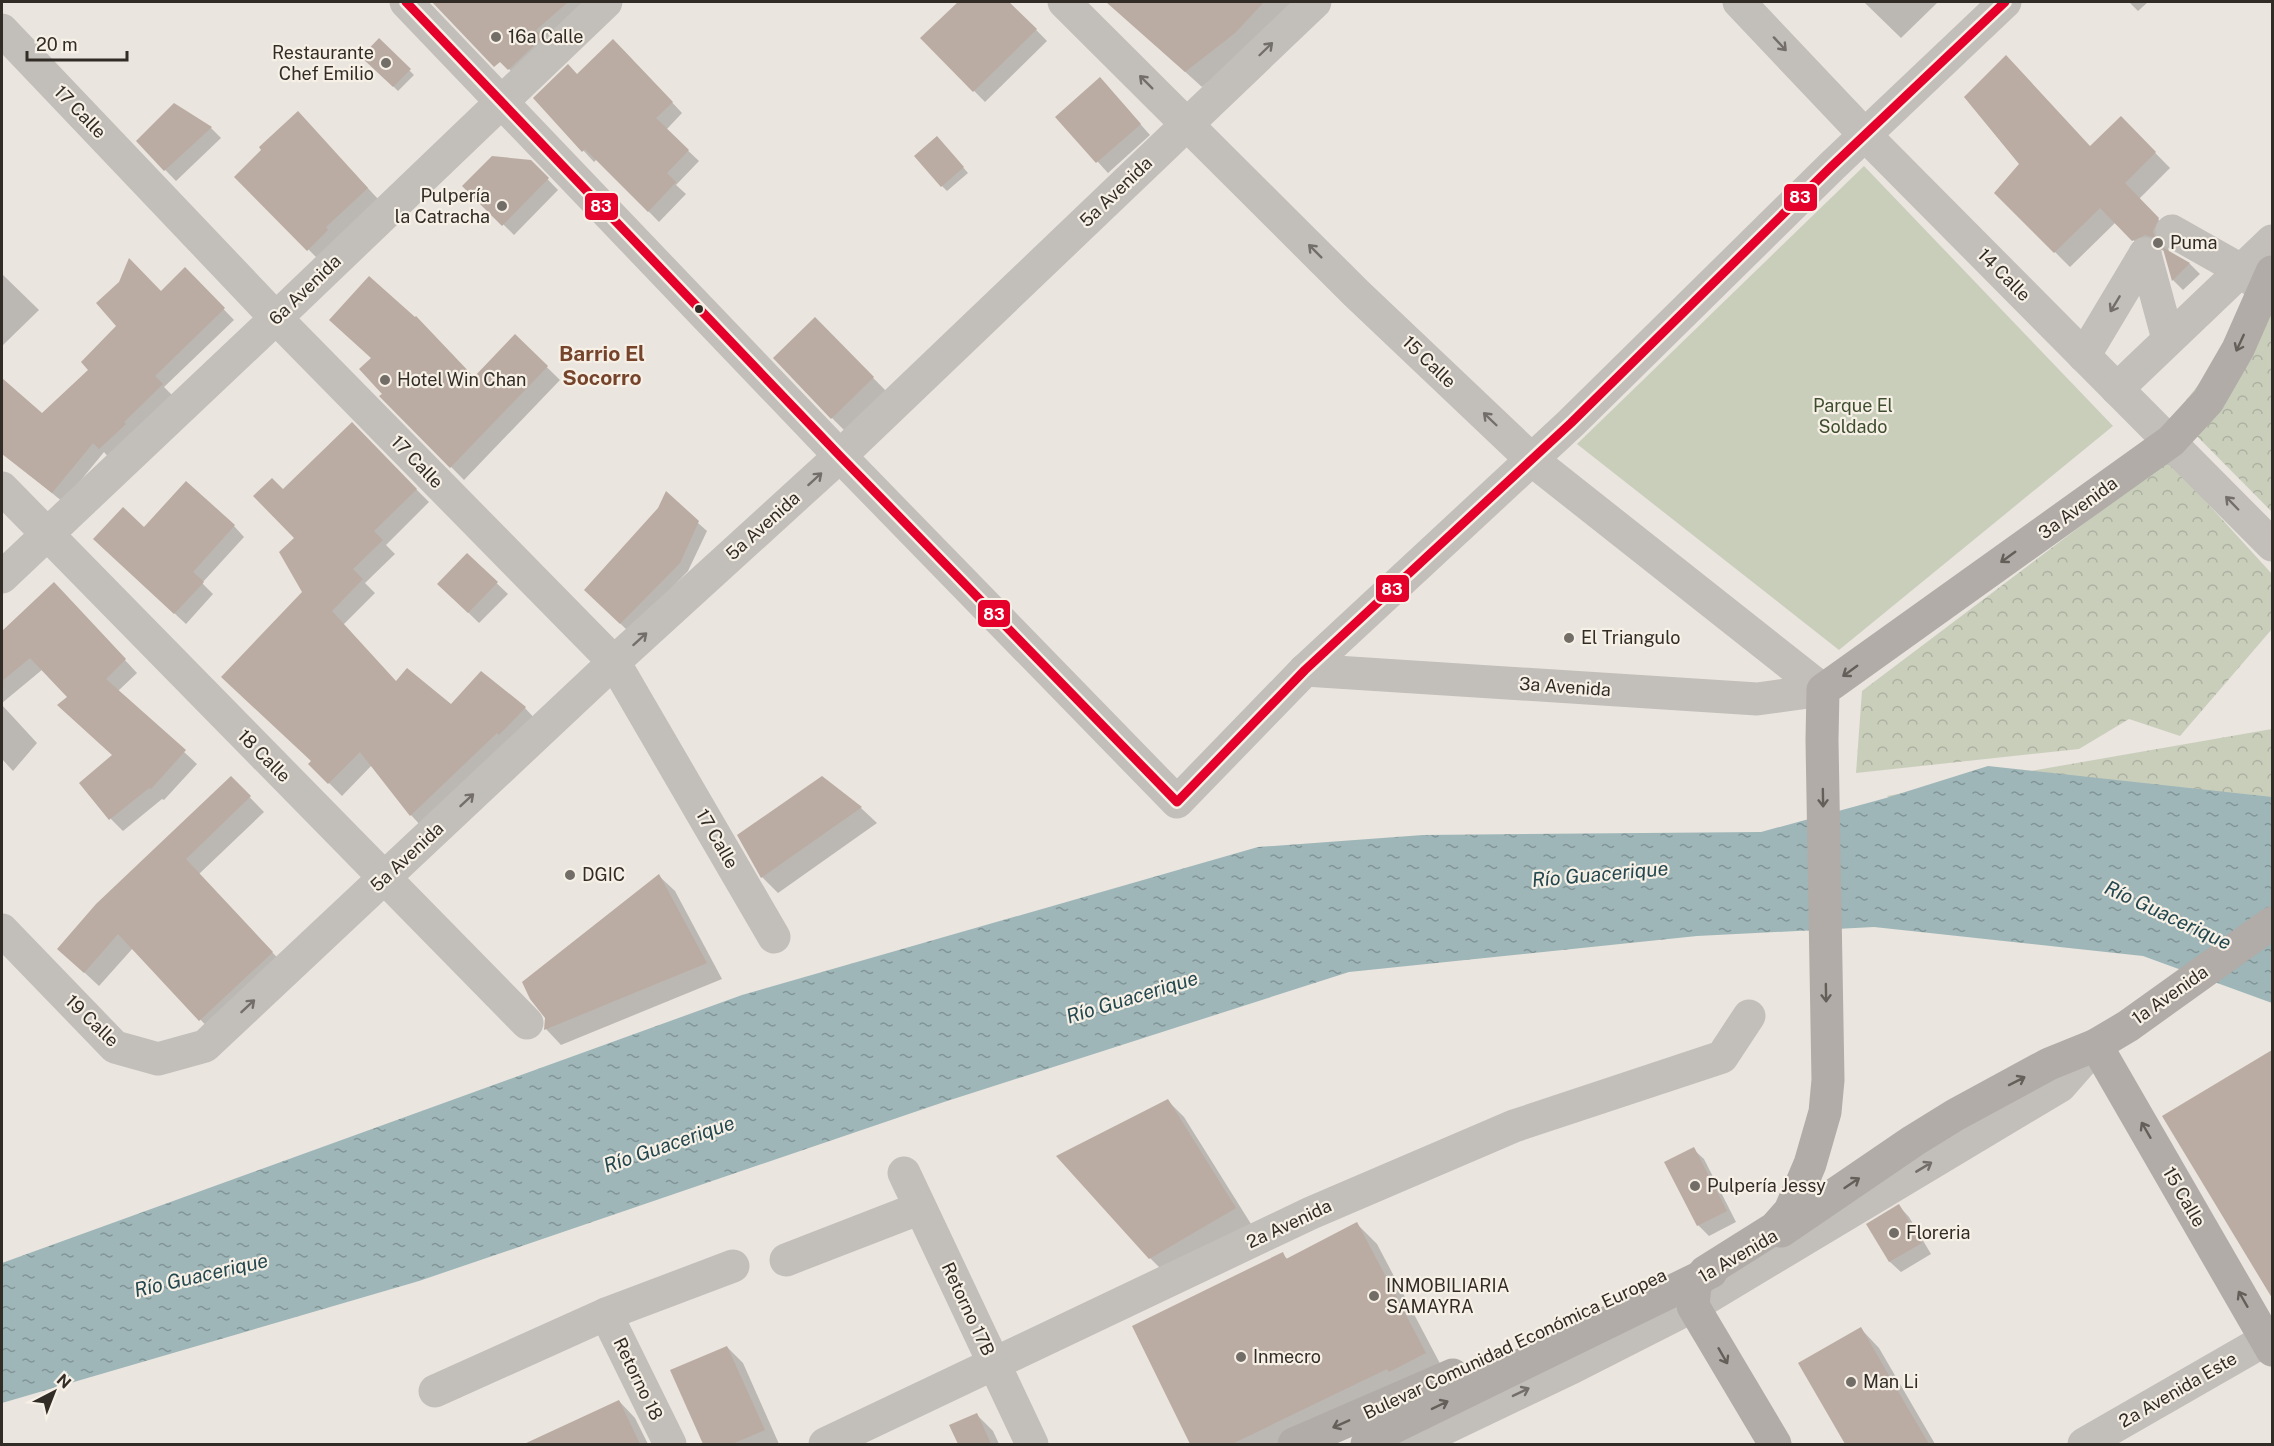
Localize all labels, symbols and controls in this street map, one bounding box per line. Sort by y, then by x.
scale bar [27,24,128,62]
place label: 16a Calle [508,26,583,47]
marker: 16a Calle [489,30,503,44]
text: 20 m [36,34,78,55]
one-way arrow [1772,36,1786,51]
one-way arrow [1258,41,1273,56]
place label: Restaurante Chef Emilio [272,42,374,84]
marker: Restaurante Chef Emilio [379,56,393,70]
one-way arrow [1138,75,1153,90]
street label: 17 Calle [50,81,111,142]
street label: 5a Avenida [1075,152,1156,231]
line badge: 83 [1783,183,1818,212]
place label: Pulpería la Catracha [395,185,490,227]
text: 83 [1789,188,1811,207]
line badge: 83 [584,192,619,221]
text: 83 [590,197,612,216]
marker: Pulpería la Catracha [495,199,509,213]
place label: Puma [2170,232,2217,253]
marker: Puma [2151,236,2165,250]
one-way arrow [1308,244,1322,259]
street label: 14 Calle [1974,244,2035,305]
street label: 6a Avenida [264,250,345,329]
one-way arrow [2109,295,2121,312]
unlabelled marker [693,303,705,315]
street label: 15 Calle [1398,331,1460,392]
one-way arrow [2234,333,2246,351]
district label: Barrio El Socorro [559,341,645,390]
place label: Hotel Win Chan [397,369,526,390]
marker: Hotel Win Chan [378,373,392,387]
park label: Parque El Soldado [1813,395,1893,437]
one-way arrow [1482,412,1497,427]
street label: 17 Calle [387,431,448,492]
one-way arrow [807,472,822,486]
street label: 3a Avenida [2034,472,2121,543]
street label: 5a Avenida [721,487,804,564]
one-way arrow [2224,495,2239,510]
one-way arrow [2001,551,2017,563]
line badge: 83 [1375,574,1410,603]
text: 83 [1381,580,1403,599]
line badge: 83 [977,599,1011,628]
text: 83 [983,605,1005,624]
place label: El Triangulo [1581,627,1680,648]
marker: El Triangulo [1562,631,1576,645]
one-way arrow [632,632,647,646]
one-way arrow [1842,665,1858,677]
street label: 3a Avenida [1518,673,1612,700]
street label: 18 Calle [234,725,295,786]
one-way arrow [1817,788,1828,808]
one-way arrow [459,793,474,808]
street label: 17 Calle [692,805,743,872]
street label: 5a Avenida [366,818,448,896]
water label: Río Guacerique [1531,856,1669,892]
place label: DGIC [582,864,625,885]
marker: DGIC [563,868,577,882]
water label: Río Guacerique [2101,875,2235,955]
street label: 1a Avenida [2128,961,2212,1028]
water label: Río Guacerique [1063,965,1201,1028]
one-way arrow [1820,983,1832,1003]
street label: 19 Calle [61,990,123,1051]
one-way arrow [240,999,255,1013]
one-way arrow [2008,1074,2026,1086]
water label: Río Guacerique [600,1110,738,1178]
one-way arrow [2139,1122,2151,1139]
one-way arrow [1915,1161,1932,1173]
street label: 15 Calle [2159,1163,2210,1231]
place label: Pulpería Jessy [1707,1175,1826,1196]
one-way arrow [1843,1177,1859,1189]
marker: Pulpería Jessy [1688,1179,1702,1193]
street label: 2a Avenida [1243,1195,1335,1252]
place label: Floreria [1906,1222,1970,1243]
street label: 1a Avenida [1694,1224,1781,1287]
marker: Floreria [1887,1226,1901,1240]
water label: Río Guacerique [132,1248,270,1302]
street label: Retorno 17B [938,1259,999,1359]
street label: Bulevar Comunidad Económica Europea [1360,1264,1670,1423]
place label: INMOBILIARIA SAMAYRA [1386,1275,1510,1317]
marker: INMOBILIARIA SAMAYRA [1367,1289,1381,1303]
one-way arrow [2237,1291,2249,1308]
street label: Retorno 18 [609,1334,667,1424]
place label: Inmecro [1253,1346,1321,1367]
one-way arrow [1717,1347,1729,1364]
street label: 2a Avenida Este [2115,1347,2240,1432]
marker: Inmecro [1234,1350,1248,1364]
north arrow [24,1362,84,1422]
text: N [53,1370,75,1392]
place label: Man Li [1863,1371,1918,1392]
marker: Man Li [1844,1375,1858,1389]
one-way arrow [1512,1385,1530,1397]
one-way arrow [1431,1398,1449,1410]
one-way arrow [1332,1419,1350,1430]

